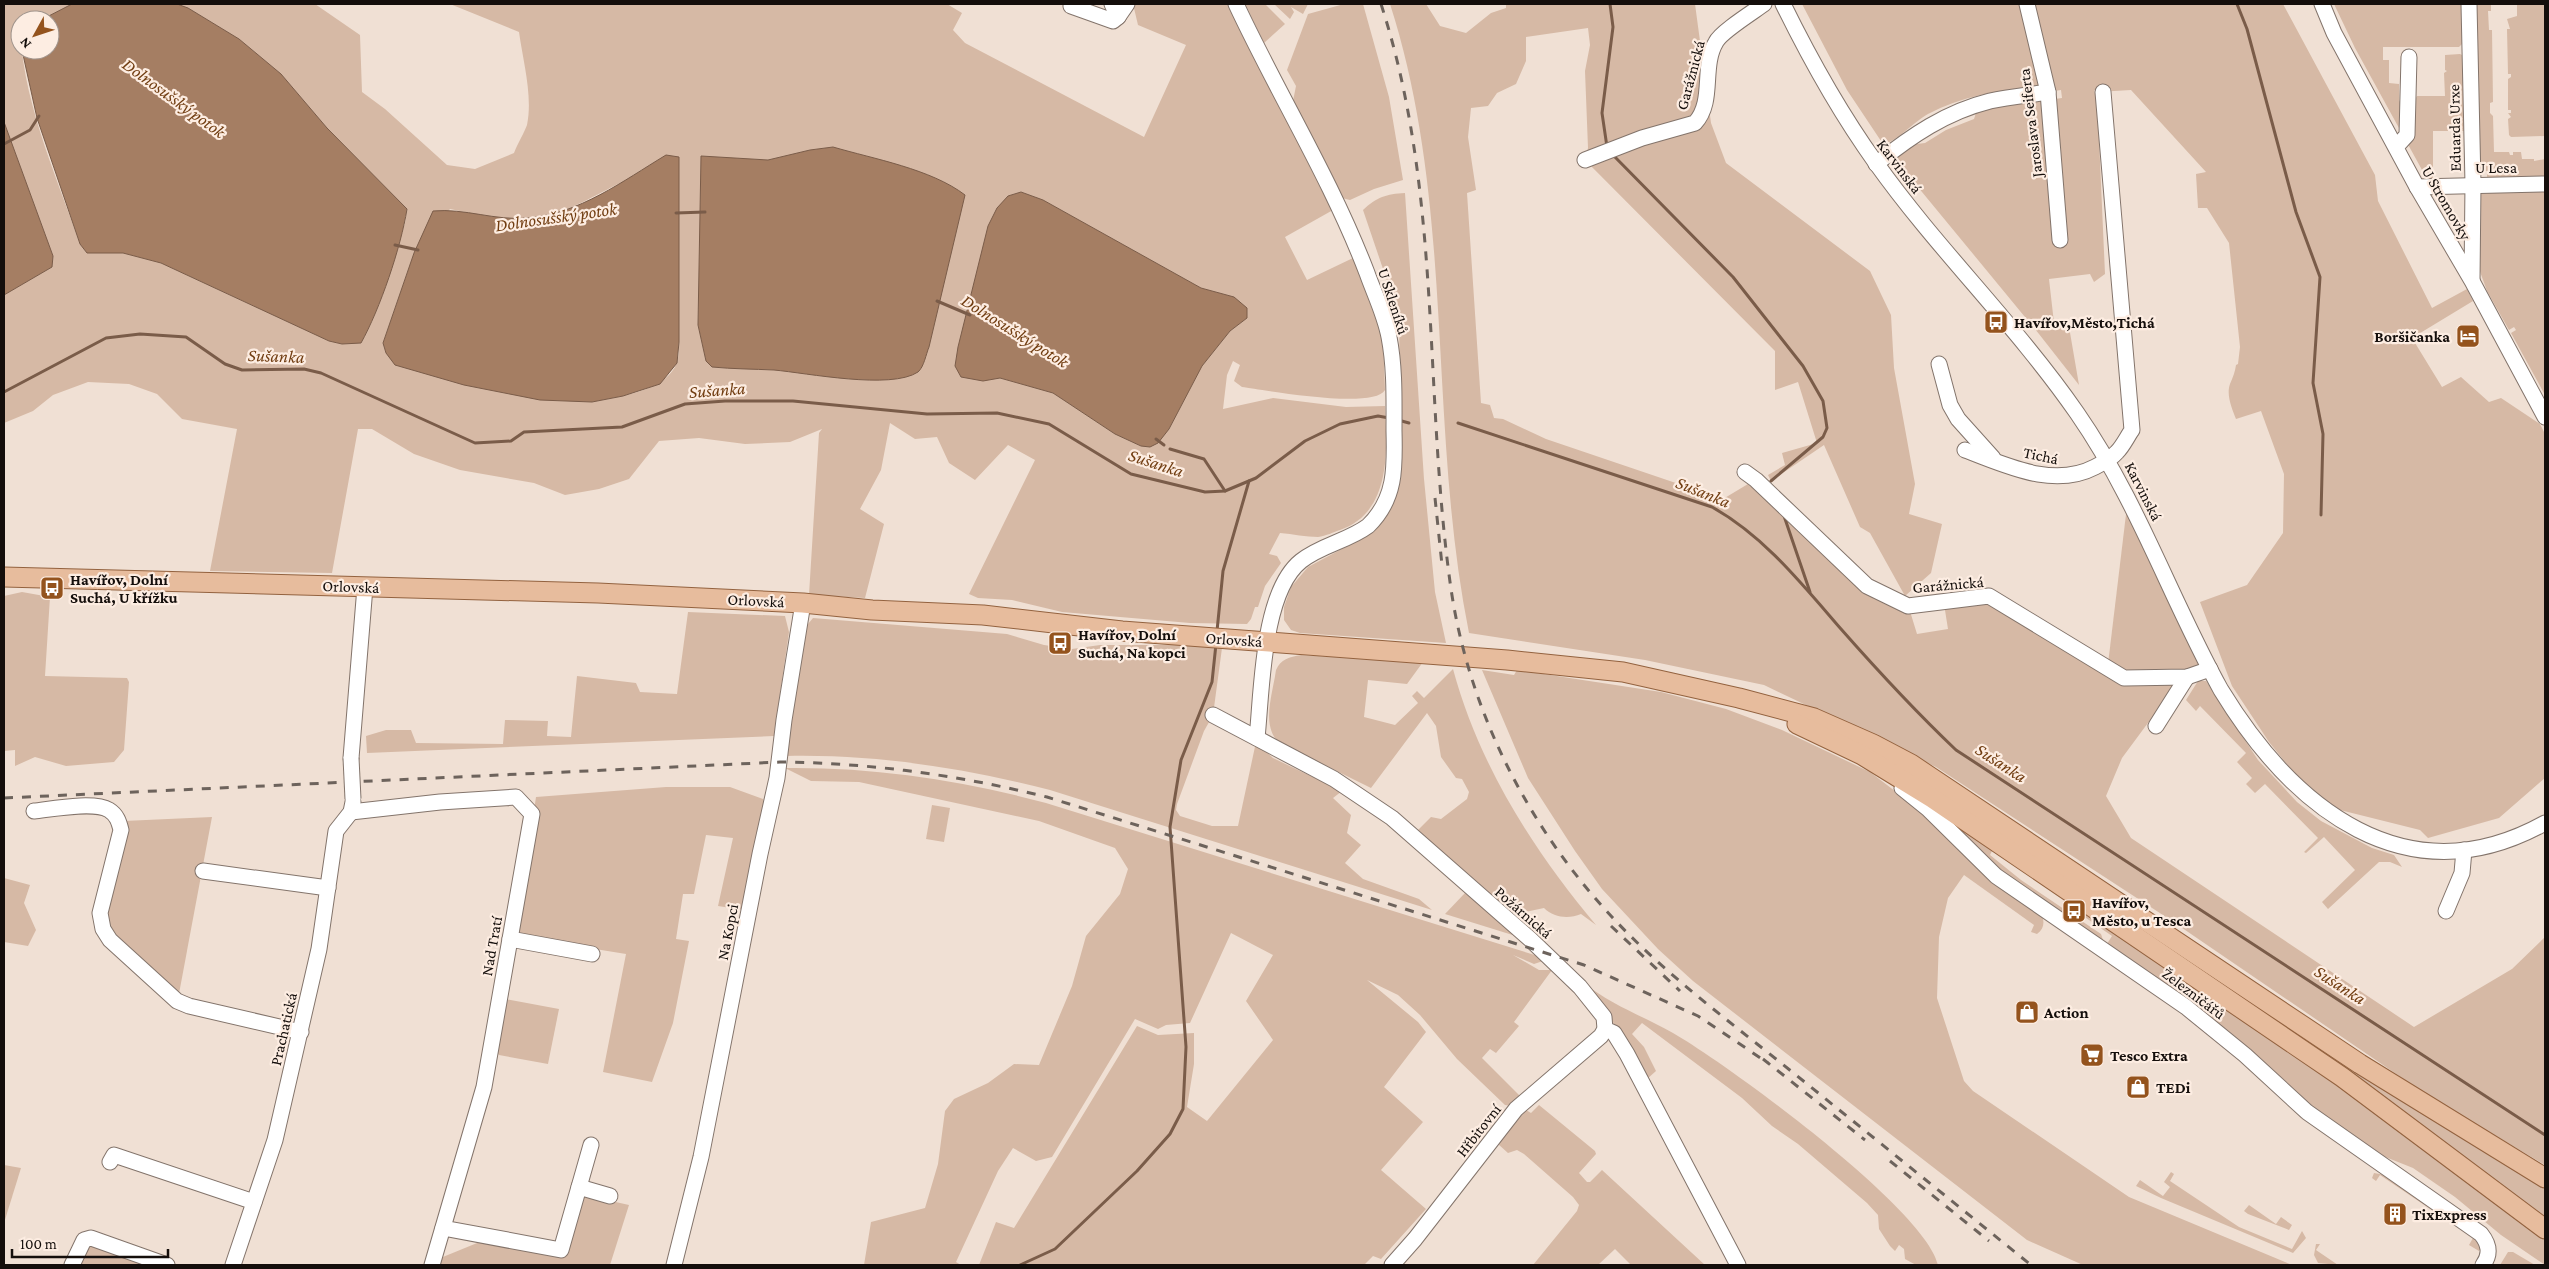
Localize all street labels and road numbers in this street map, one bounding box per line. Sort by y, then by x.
street label: Garážnická [1673,38,1708,112]
street label: Jaroslava Seiferta [2015,67,2047,180]
street label: Eduarda Urxe [2445,84,2464,172]
street label: Karvinská [1874,136,1926,197]
street label: U Lesa [2475,159,2518,176]
street label: U Stromovky [2418,163,2475,244]
street label: U Skleníků [1375,266,1412,337]
street label: Tichá [2022,443,2061,468]
street label: Karvinská [2122,459,2166,524]
street label: Garážnická [1912,573,1985,596]
street label: Orlovská [322,577,380,596]
street label: Orlovská [727,591,785,611]
street label: Orlovská [1205,629,1264,650]
street label: Požárnická [1492,883,1556,942]
street label: Na Kopci [714,903,742,962]
street label: Nad Tratí [478,914,505,977]
street label: Železničářů [2159,964,2229,1023]
street label: Prachatická [267,990,300,1067]
street label: Hřbitovní [1453,1100,1505,1160]

